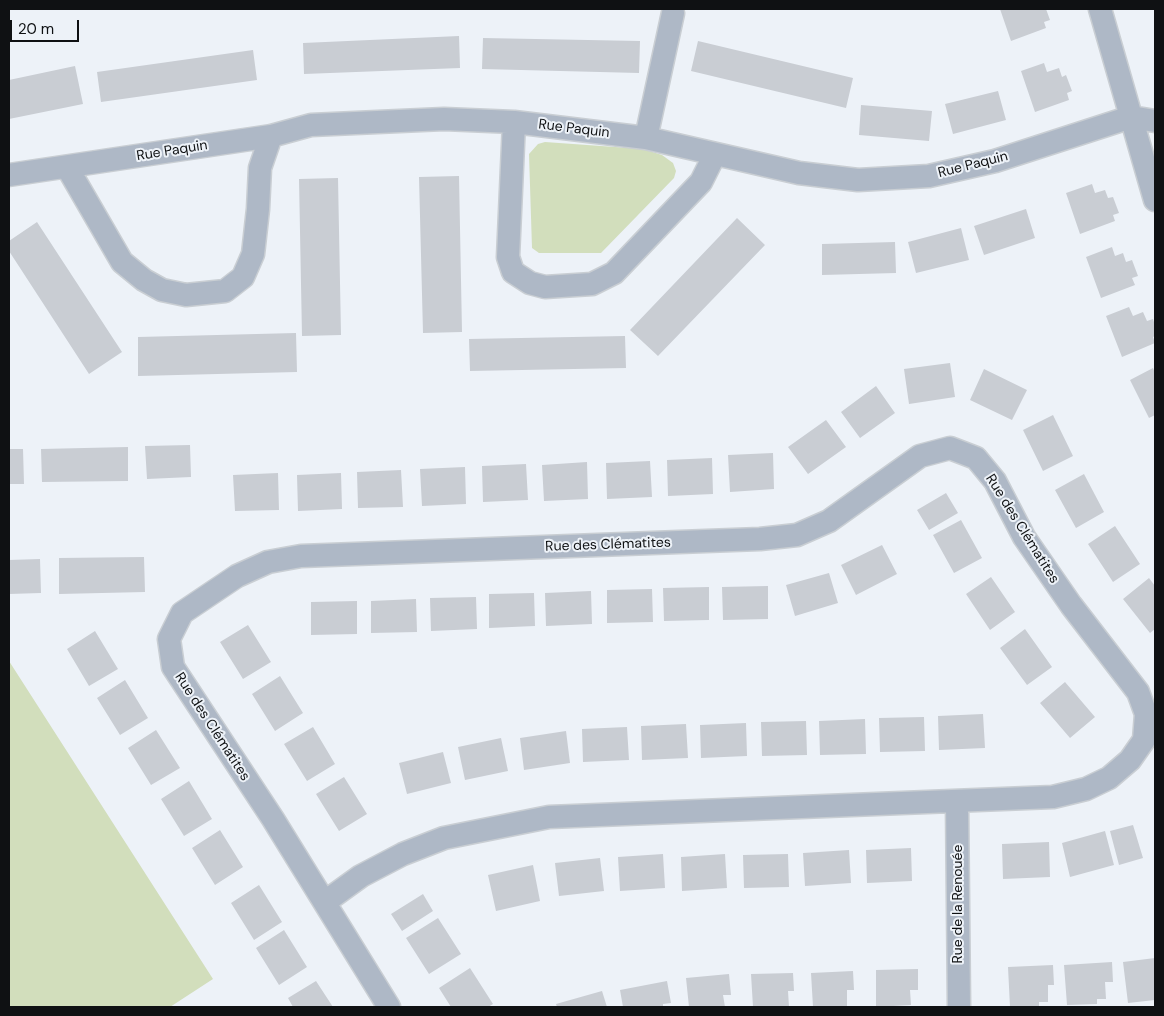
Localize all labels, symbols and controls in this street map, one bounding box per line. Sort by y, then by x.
scale bar [12,10,81,42]
text: 20 m [18,19,54,39]
street label: Rue Paquin [537,116,611,142]
street label: Rue Paquin [135,137,209,165]
street label: Rue Paquin [936,148,1010,182]
street label: Rue des Clématites [982,471,1062,587]
street label: Rue des Clématites [545,534,671,556]
street label: Rue des Clématites [171,670,253,784]
street label: Rue de la Renouée [950,844,966,964]

